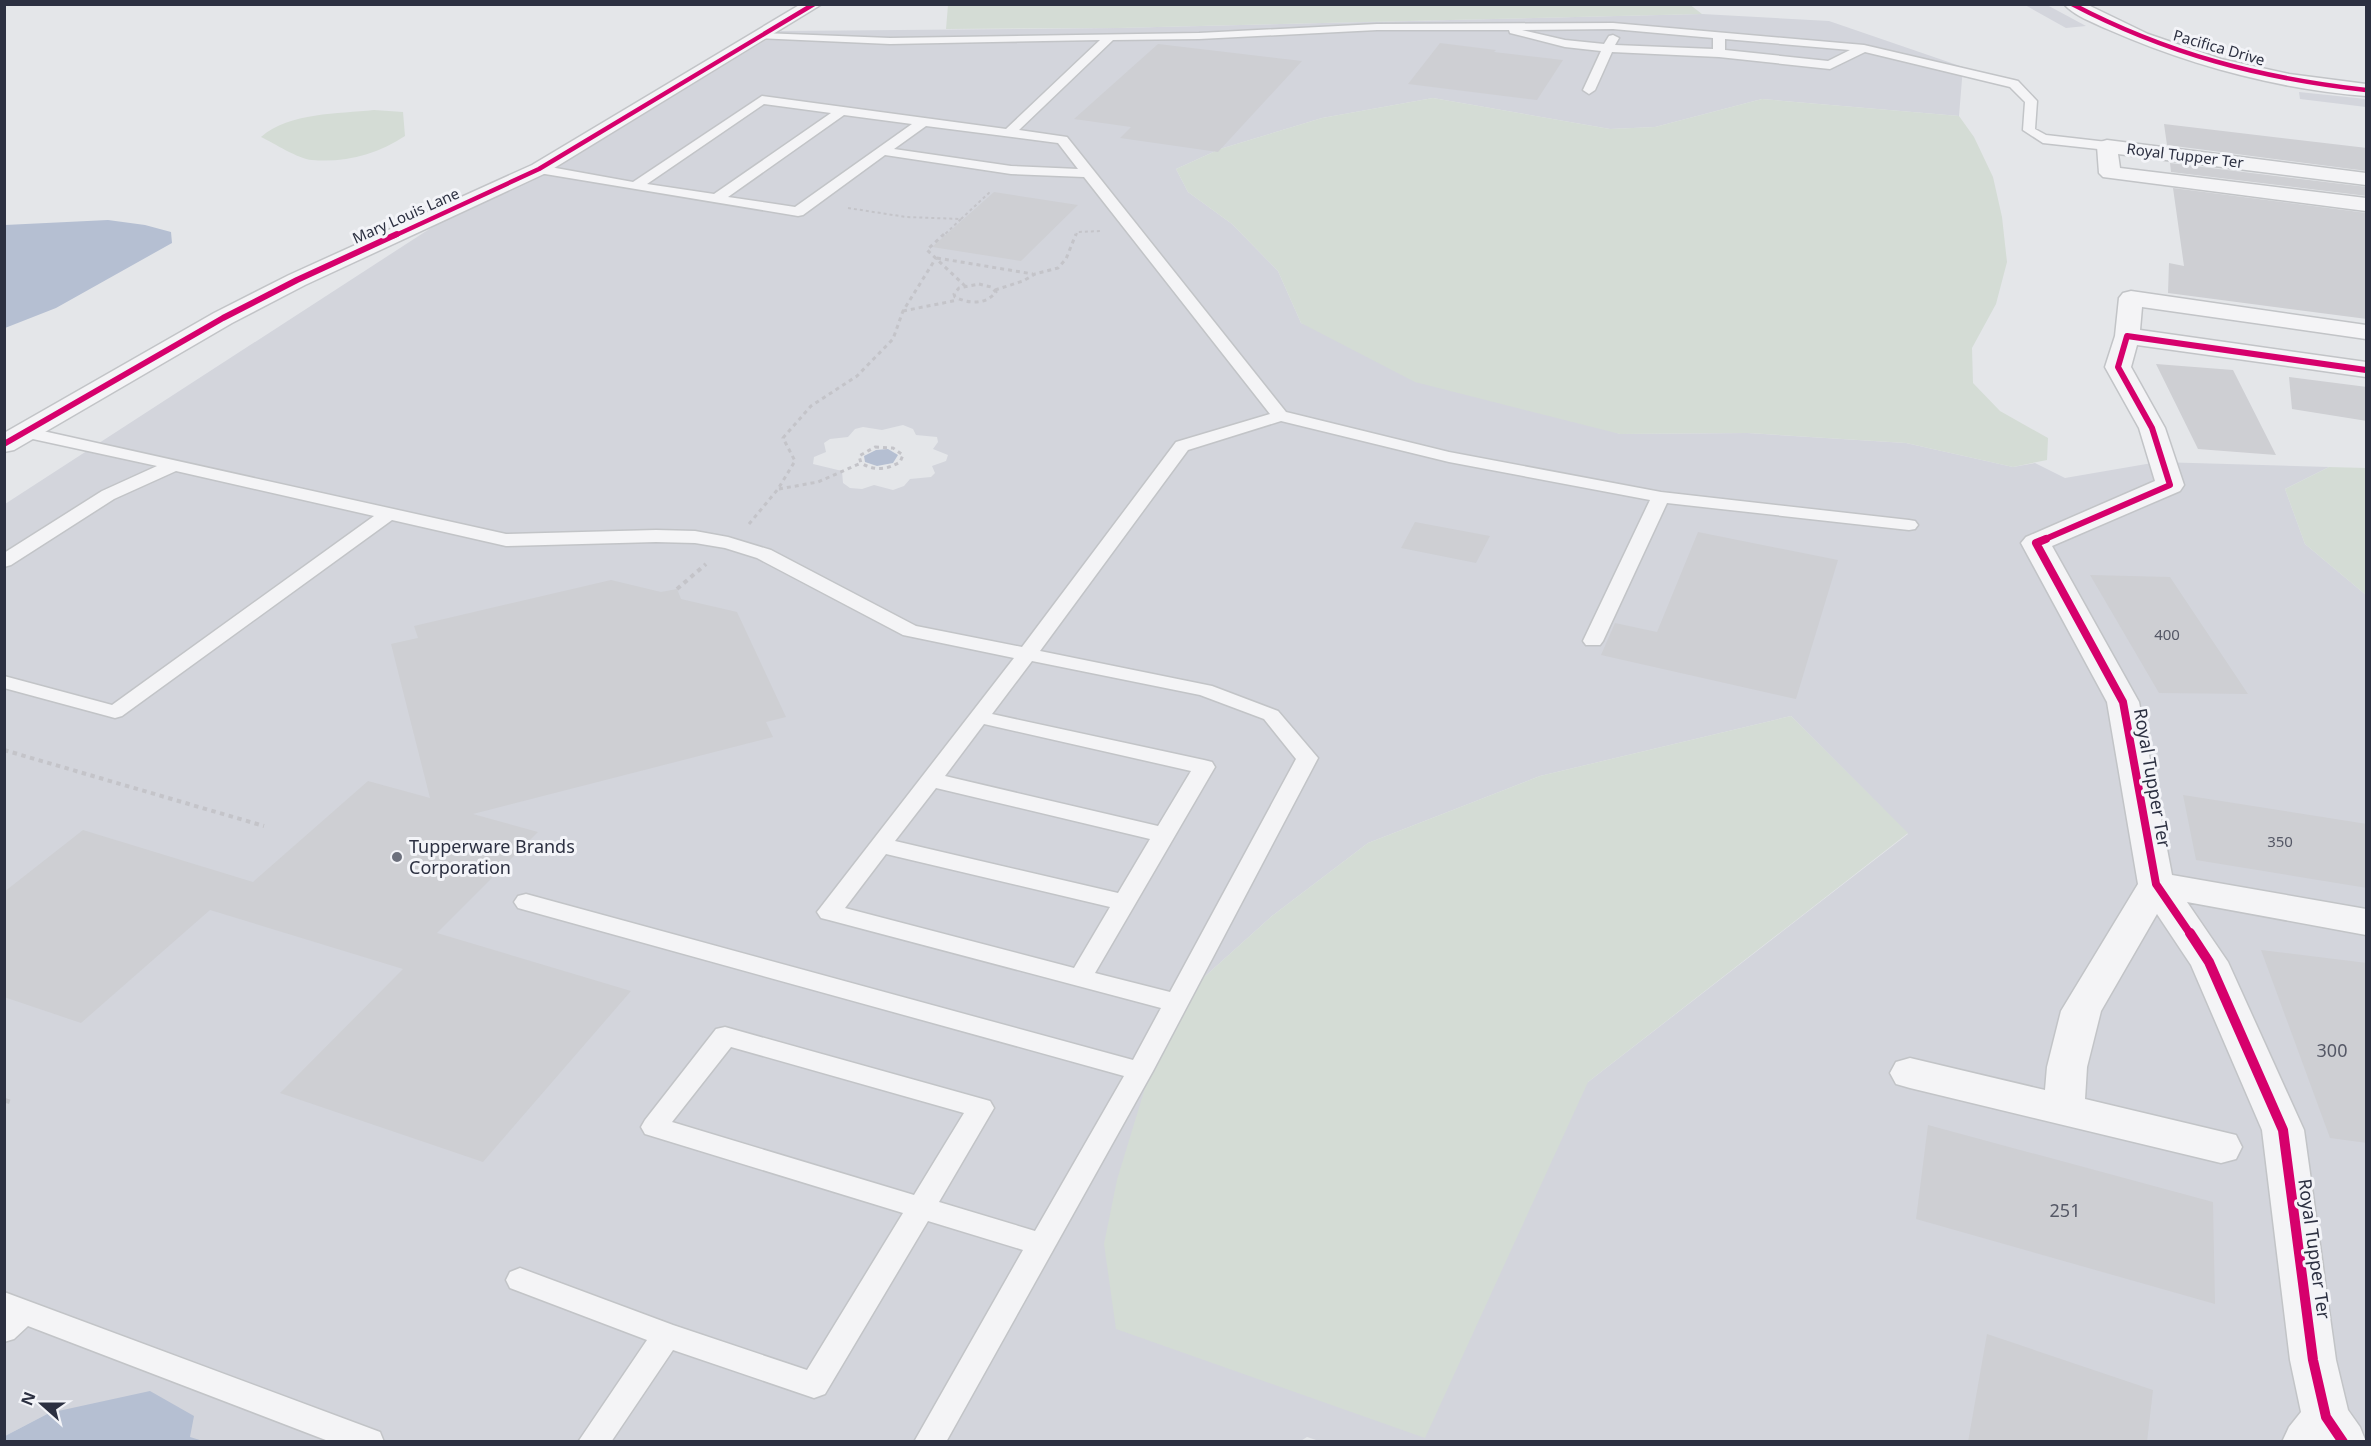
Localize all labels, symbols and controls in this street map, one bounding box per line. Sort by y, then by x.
street label: Pacifica Drive [2171,24,2267,70]
street label: Royal Tupper Ter [2125,138,2245,172]
street label: Mary Louis Lane [349,183,462,248]
house number: 400 [2154,624,2180,644]
street label: Royal Tupper Ter [2129,706,2177,850]
house number: 350 [2267,831,2293,851]
place label: Tupperware Brands Corporation [409,834,575,879]
marker: Tupperware Brands Corporation [390,850,404,864]
house number: 300 [2317,1038,2347,1062]
street label: Royal Tupper Ter [2293,1177,2337,1321]
house number: 251 [2050,1198,2080,1222]
north arrow [12,1374,72,1434]
text: N [15,1389,41,1409]

